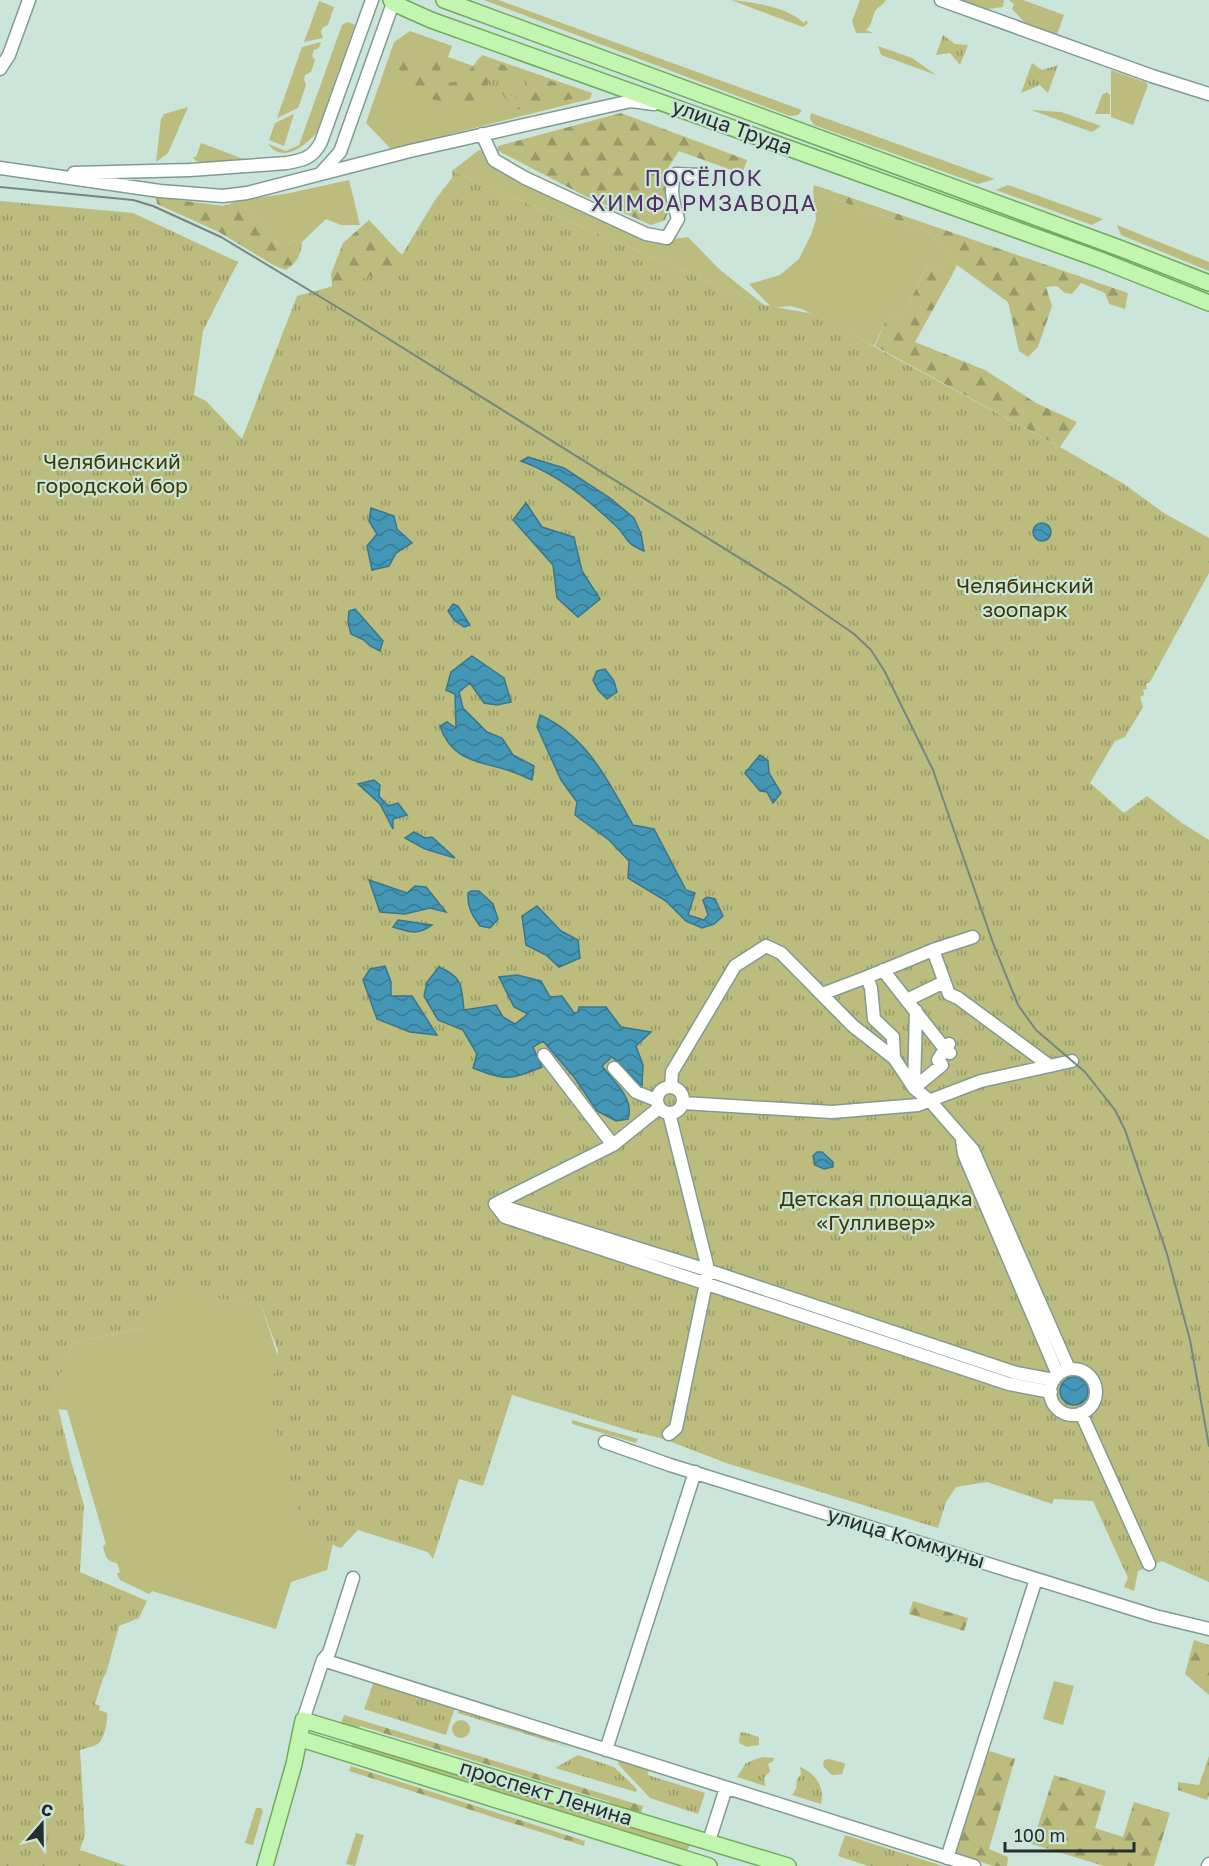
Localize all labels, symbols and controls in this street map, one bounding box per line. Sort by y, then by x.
street label: улица Труда [669,92,796,160]
district label: ПОСЁЛОК ХИМФАРМЗАВОДА [591,164,817,216]
park label: Челябинский городской бор [36,448,188,498]
park label: Челябинский зоопарк [956,572,1094,622]
park label: Детская площадка «Гулливер» [779,1185,973,1235]
street label: улица Коммуны [824,1501,988,1573]
street label: проспект Ленина [457,1753,636,1831]
north arrow [12,1794,72,1854]
text: С [38,1799,56,1821]
scale bar [1005,1815,1134,1853]
text: 100 m [1014,1824,1065,1846]

